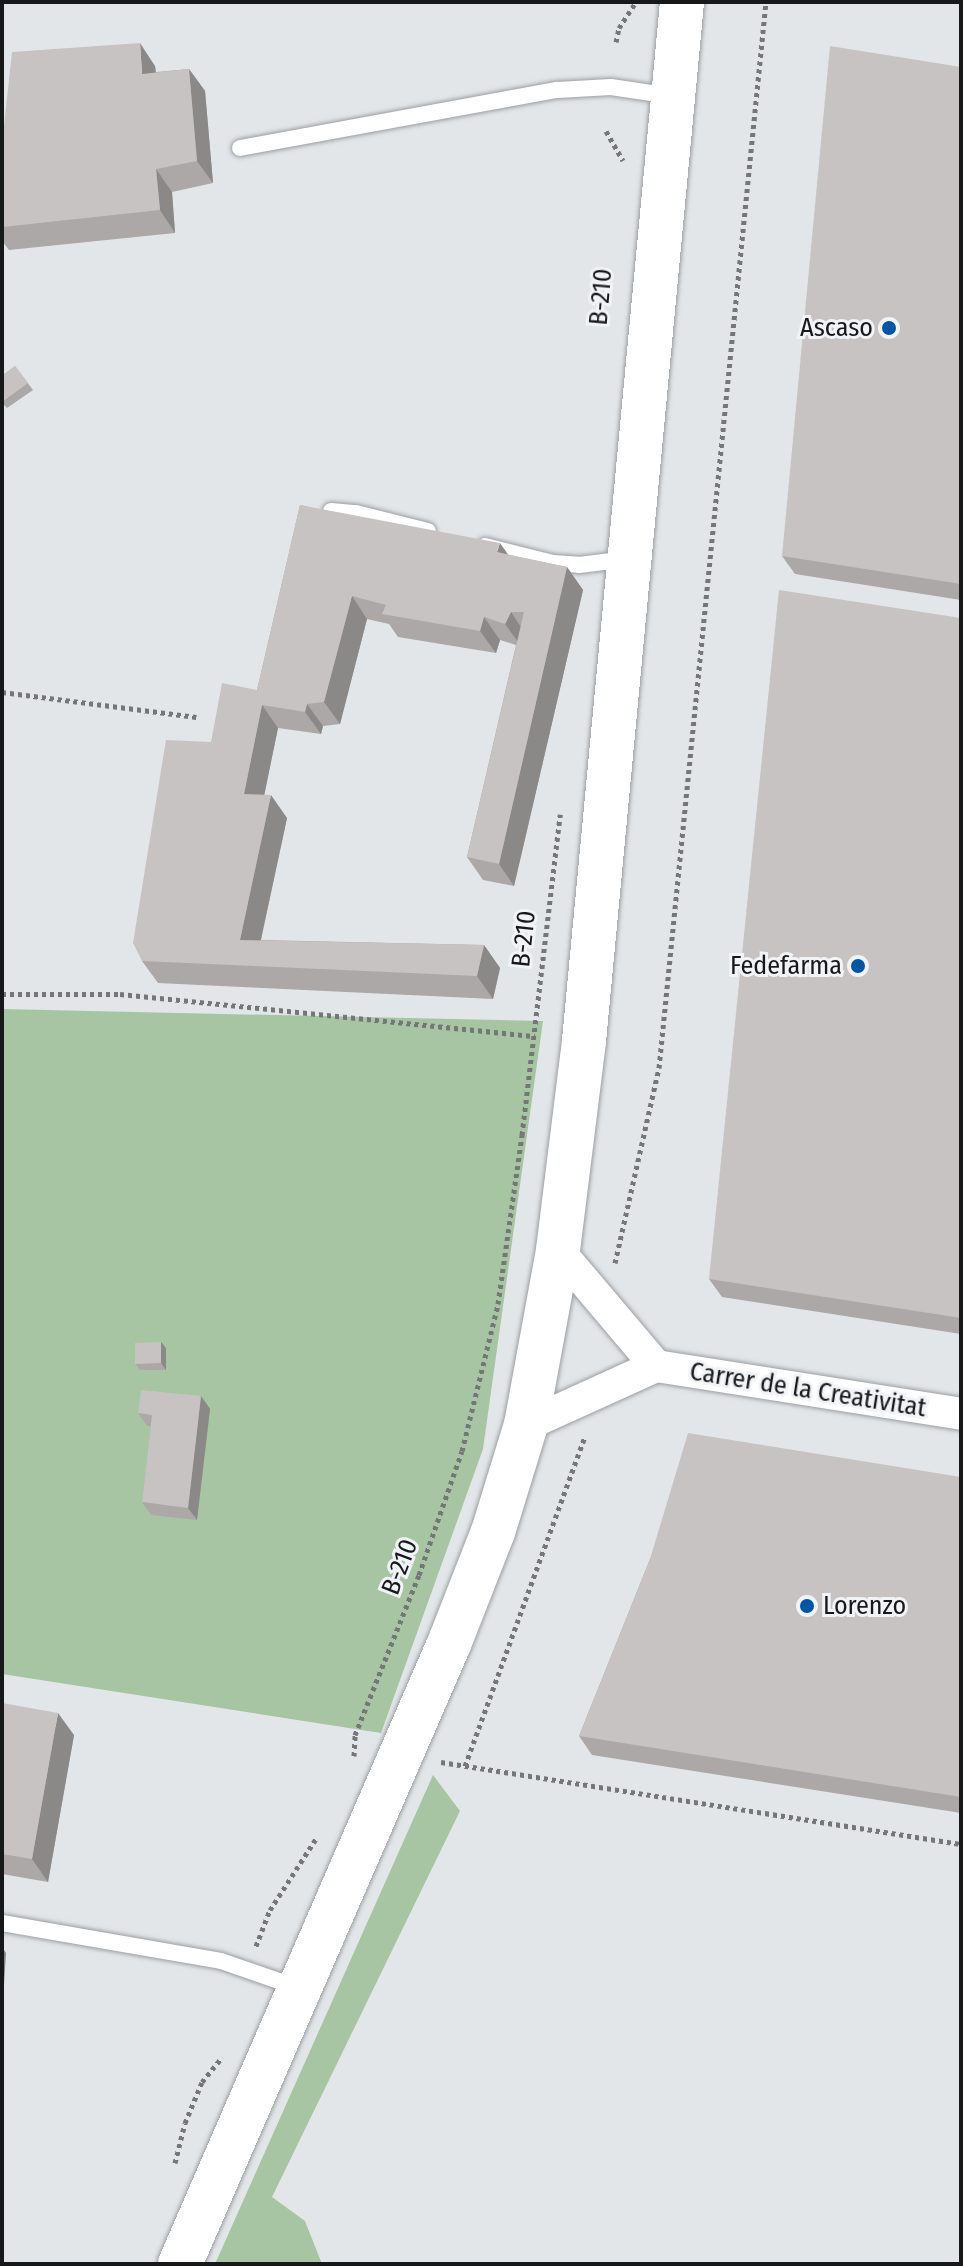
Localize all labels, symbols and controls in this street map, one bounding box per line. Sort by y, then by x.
street label: B-210 [583,267,619,327]
place label: Ascaso [800,312,873,344]
marker: Ascaso [880,319,898,337]
street label: B-210 [506,909,542,969]
place label: Fedefarma [730,950,842,982]
marker: Fedefarma [849,957,867,975]
street label: Carrer de la Creativitat [688,1356,928,1424]
street label: B-210 [375,1535,425,1599]
place label: Lorenzo [823,1590,906,1622]
marker: Lorenzo [798,1597,816,1615]

